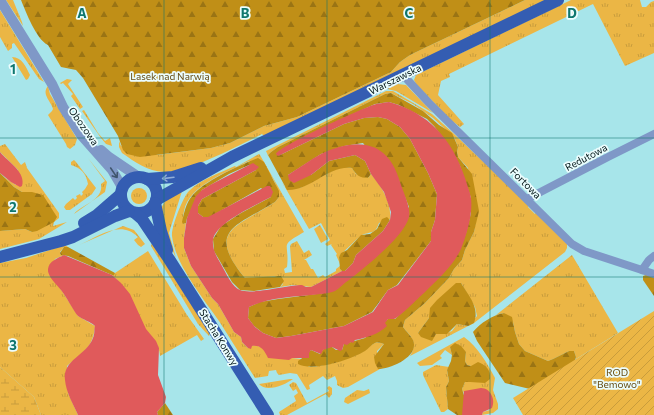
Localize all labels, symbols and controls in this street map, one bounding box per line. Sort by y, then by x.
text: A [77,5,87,21]
text: B [241,5,250,21]
text: C [405,5,414,21]
text: D [567,5,577,21]
text: 1 [10,61,16,77]
street label: Warszawska [367,61,423,97]
park label: Lasek nad Narwią [130,70,210,82]
street label: Obozowa [66,105,102,147]
street label: Redutowa [563,141,609,173]
street label: Fortowa [508,165,544,201]
one-way arrow [109,168,118,179]
one-way arrow [162,174,175,181]
text: 2 [9,199,17,215]
street label: Stacha Konwy [197,307,241,367]
text: 3 [9,337,17,353]
park label: ROD "Bemowo" [593,366,641,390]

